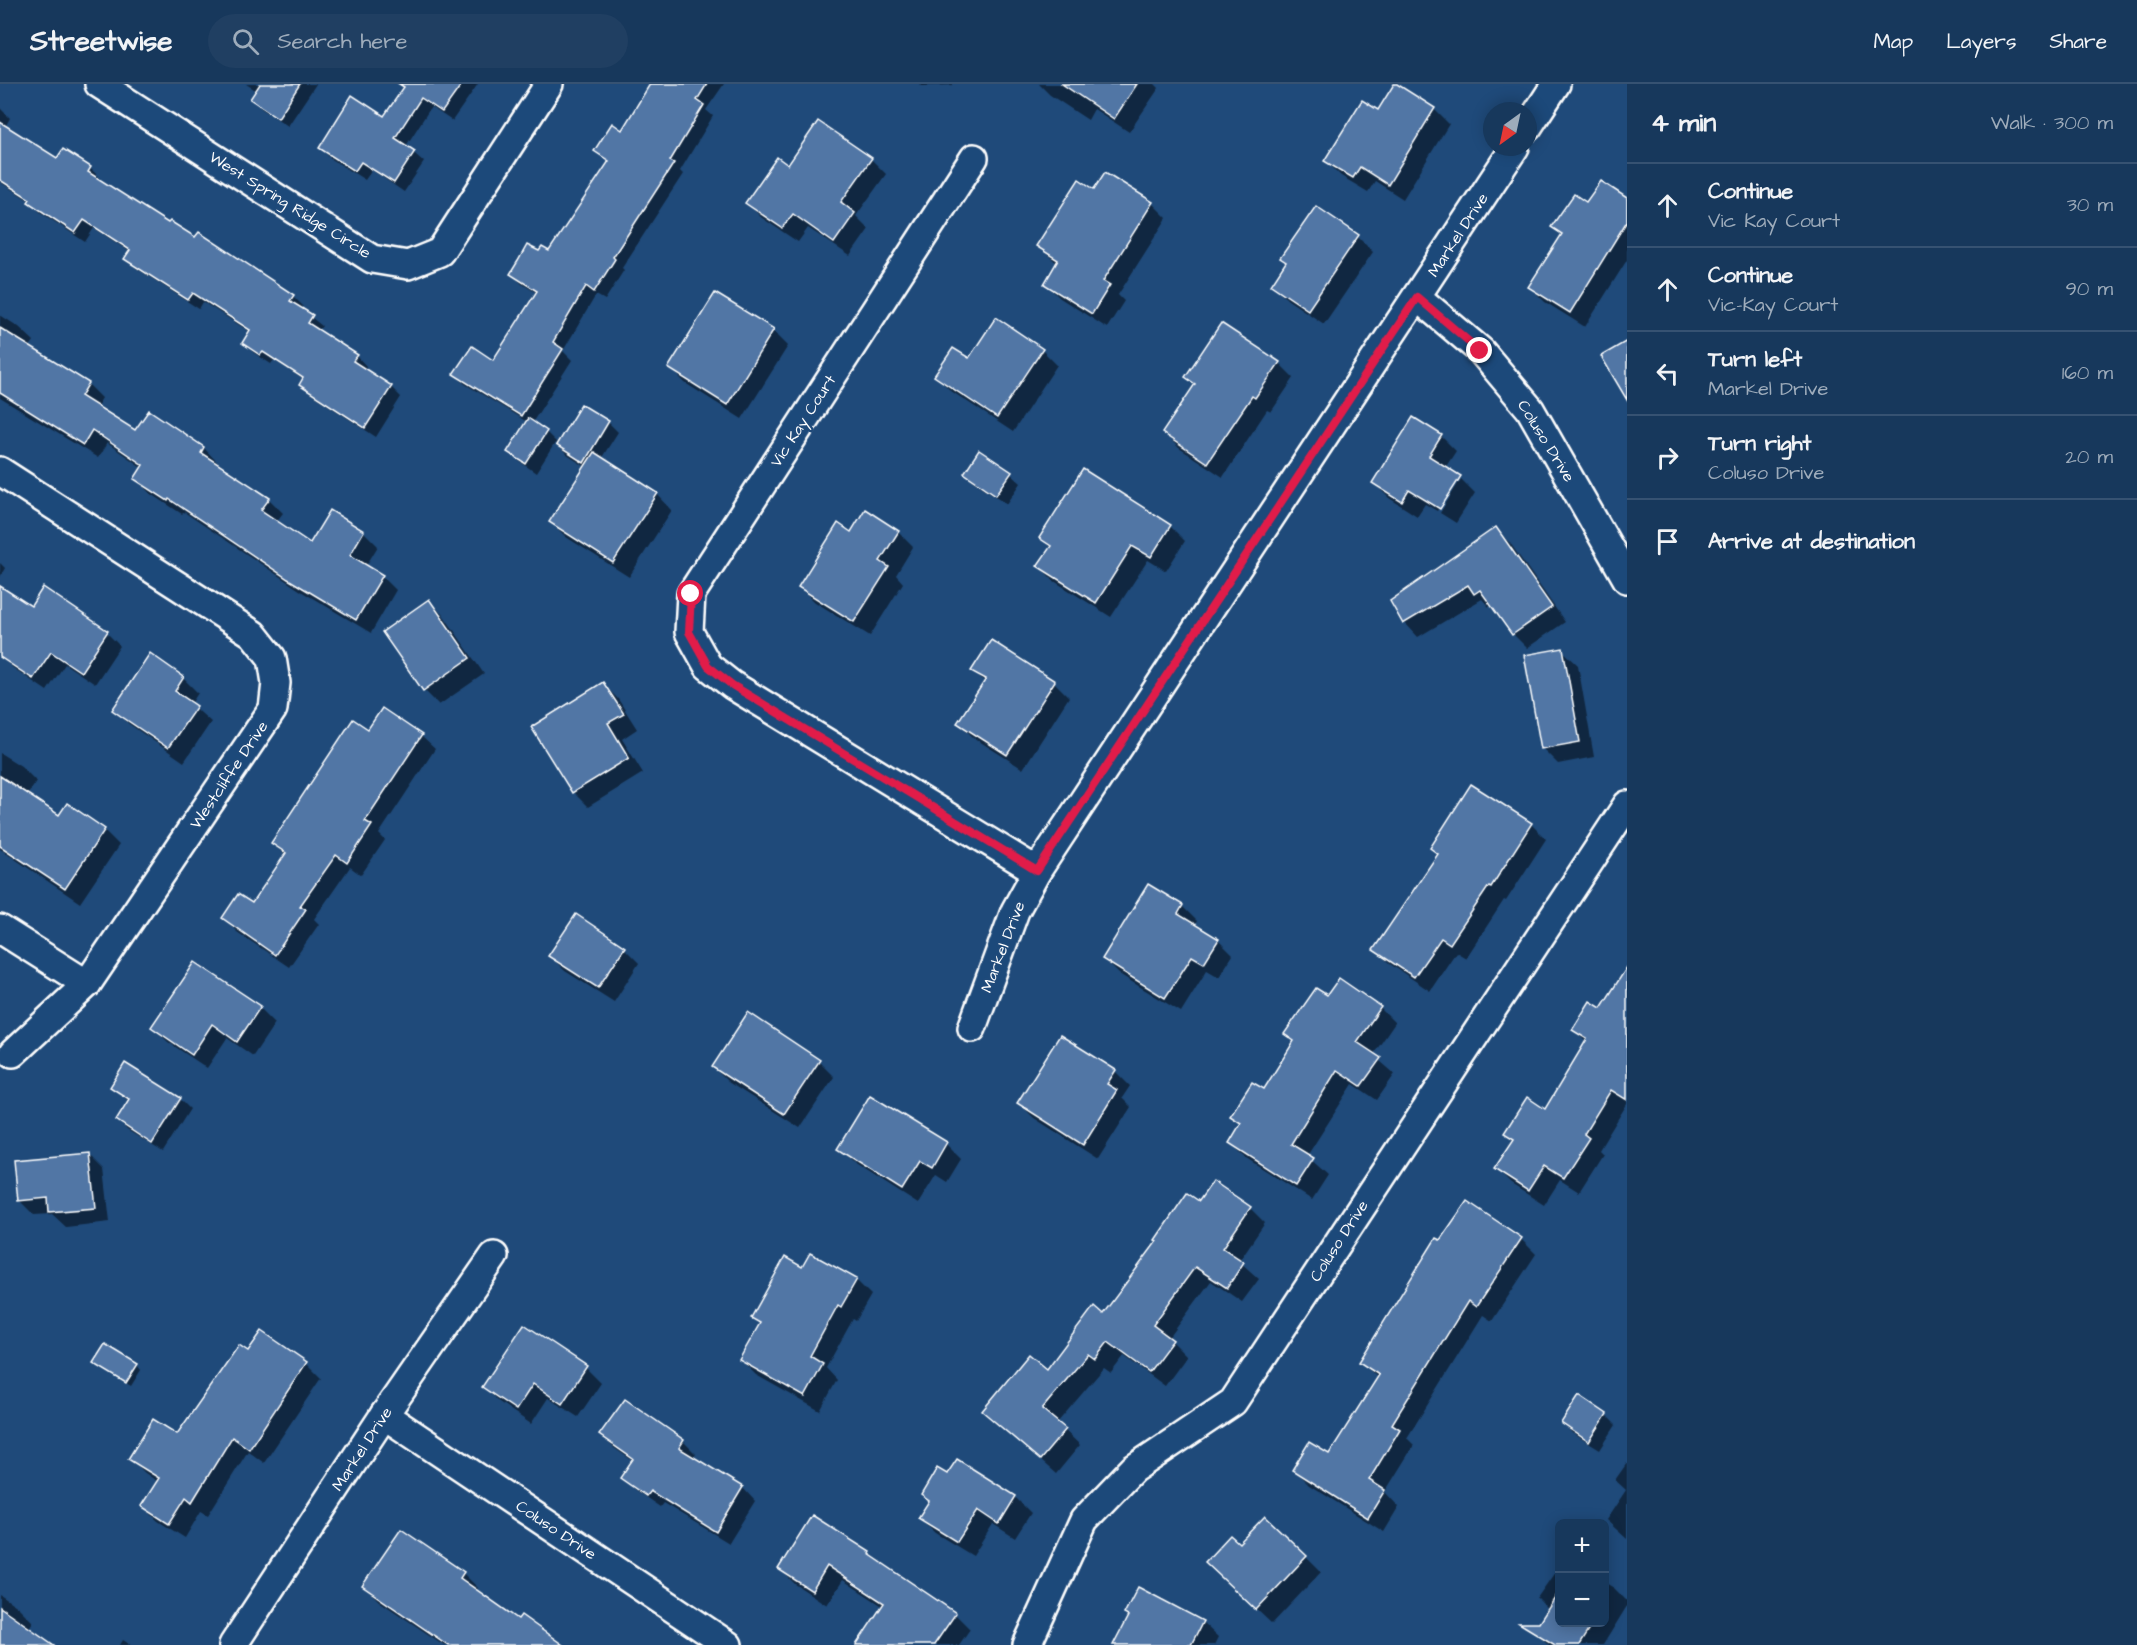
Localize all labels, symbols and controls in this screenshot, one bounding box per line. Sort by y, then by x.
search box [208,14,628,68]
text: Streetwise [30,22,172,61]
icon: search [229,25,262,58]
text: Search here [277,26,407,57]
text: Map [1873,27,1913,56]
text: Layers [1946,27,2016,56]
text: Share [2049,27,2107,56]
north arrow [1483,102,1537,156]
text: 4 min [1651,105,1716,141]
text: Walk · 300 m [1991,109,2113,137]
street label: West Spring Ridge Circle [204,146,375,265]
text: Continue [1708,176,1793,207]
street label: Markel Drive [1423,188,1494,281]
icon: ahead [1651,189,1684,222]
text: 30 m [2067,191,2113,219]
text: Vic Kay Court [1708,207,1840,235]
text: Continue [1708,260,1793,291]
icon: ahead [1651,273,1684,306]
text: 90 m [2065,275,2113,303]
text: Vic-Kay Court [1708,291,1838,319]
route end [1466,337,1492,363]
text: Turn left [1708,344,1802,375]
icon: left [1651,357,1684,390]
text: 160 m [2062,359,2113,387]
street label: Vic Kay Court [765,370,842,472]
text: Markel Drive [1708,375,1828,403]
street label: Coluso Drive [1512,396,1580,487]
text: Turn right [1708,428,1811,459]
icon: right [1651,441,1684,474]
text: 20 m [2065,443,2113,471]
text: Coluso Drive [1708,459,1824,487]
icon: arrive [1651,525,1684,558]
text: Arrive at destination [1708,526,1915,557]
route start [677,580,703,606]
street label: Westcliffe Drive [185,716,274,833]
street label: Markel Drive [975,898,1031,996]
street label: Coluso Drive [1304,1196,1374,1286]
street label: Markel Drive [327,1402,398,1495]
street label: Coluso Drive [511,1495,601,1565]
map controls [1555,1519,1609,1627]
button: + [1555,1519,1609,1573]
button: − [1555,1573,1609,1627]

